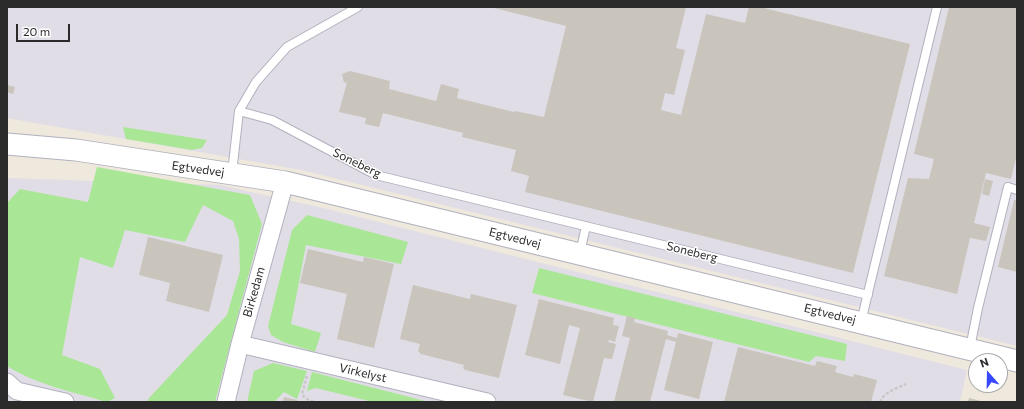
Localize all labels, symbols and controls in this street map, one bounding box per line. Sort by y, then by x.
scale bar [18,16,72,42]
text: 20 m [23,24,50,38]
street label: Soneberg [330,145,384,181]
street label: Egtvedvej [171,158,225,180]
street label: Egtvedvej [488,225,542,251]
street label: Soneberg [665,239,719,265]
street label: Birkedam [240,265,268,319]
street label: Egtvedvej [803,301,857,327]
north arrow [968,353,1008,393]
text: N [978,355,990,370]
street label: Virkelyst [338,361,388,385]

